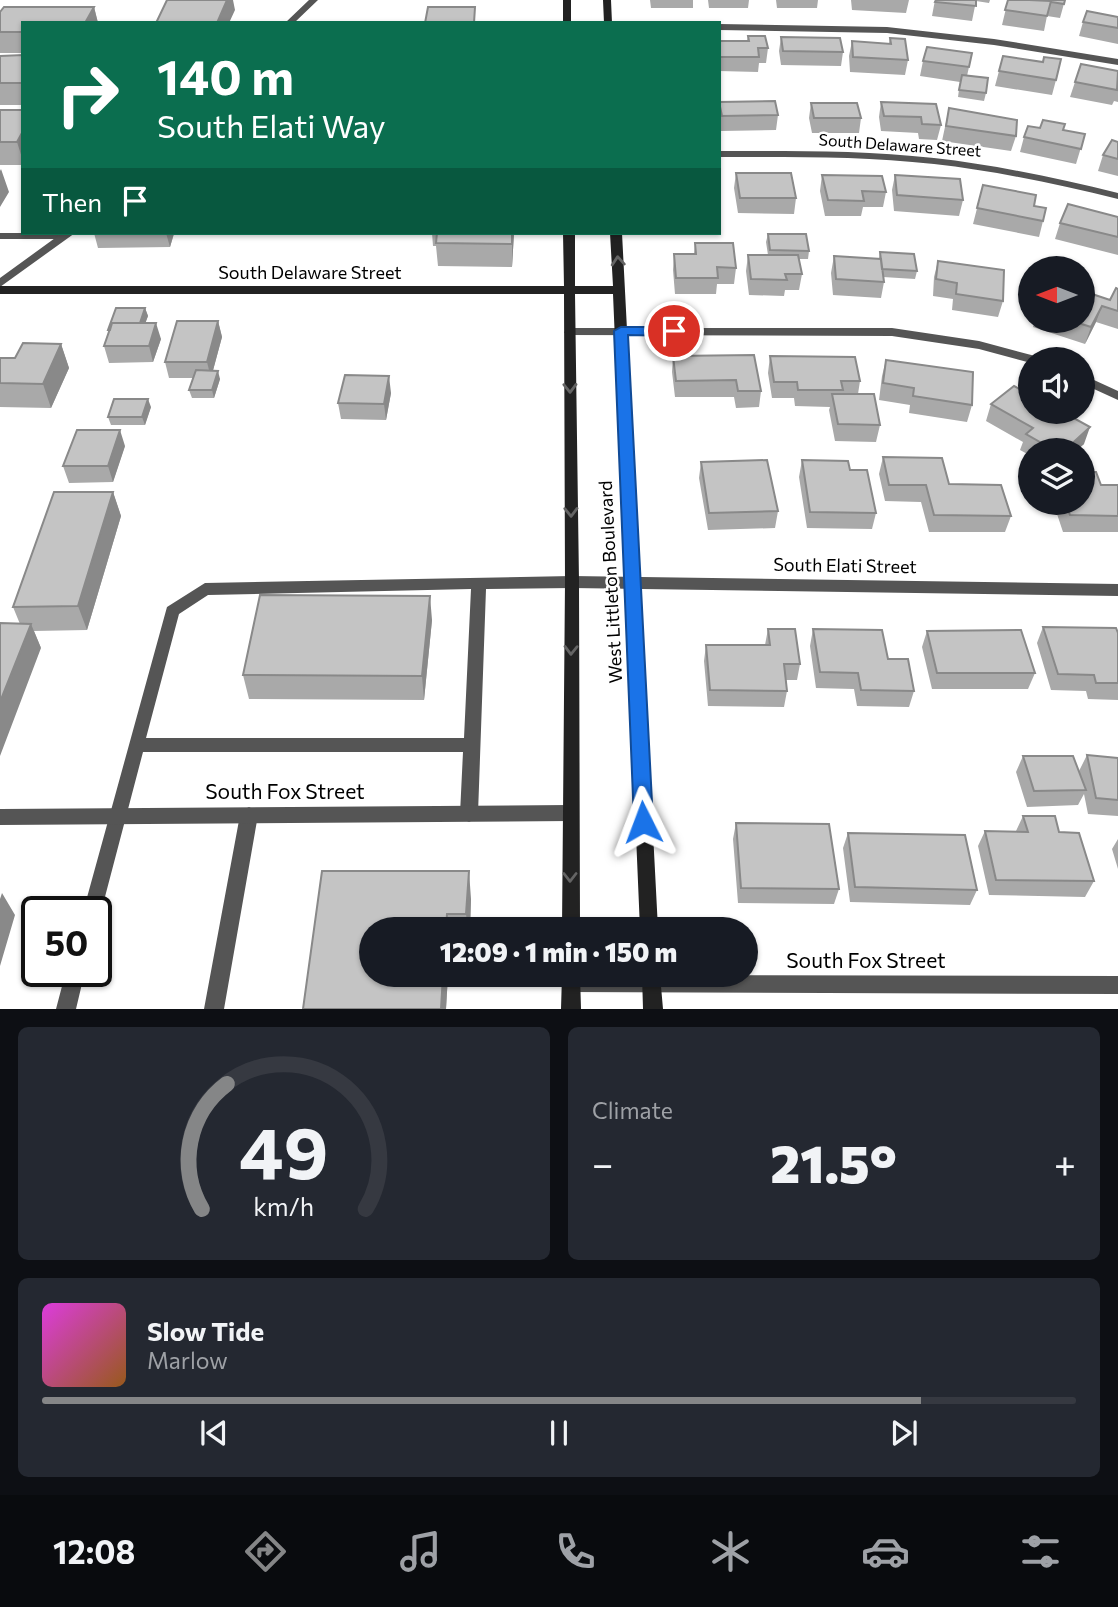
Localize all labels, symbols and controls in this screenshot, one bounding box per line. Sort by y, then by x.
text: 140 m [157,45,294,105]
icon: right [42,49,133,140]
text: South Elati Way [157,105,386,145]
street label: South Delaware Street [818,129,982,160]
icon: arrive [116,182,154,220]
text: Then [42,186,102,217]
one-way arrow [611,256,626,267]
north arrow [1018,256,1096,332]
map controls [1018,256,1095,515]
street label: South Delaware Street [218,261,402,283]
pin [644,301,704,361]
icon: arrive [655,312,693,350]
button: sound [1018,347,1095,424]
one-way arrow [562,383,578,393]
button: layers [1018,438,1095,515]
street label: West Littleton Boulevard [594,480,626,684]
one-way arrow [564,507,579,518]
street label: South Elati Street [773,553,917,577]
one-way arrow [564,645,579,656]
street label: South Fox Street [205,778,365,803]
position arrow [606,785,680,859]
one-way arrow [562,873,578,883]
speed limit sign: 50 [21,896,112,987]
text: 12:09 · 1 min · 150 m [440,936,677,967]
street label: South Fox Street [786,947,946,972]
text: Climate [592,1096,673,1124]
text: 49 [239,1106,329,1195]
text: 21.5° [770,1130,897,1194]
text: − [592,1139,614,1186]
text: + [1054,1139,1076,1186]
text: km/h [254,1191,314,1221]
text: Slow Tide [147,1315,264,1346]
text: Marlow [147,1346,228,1374]
icon: previous [195,1414,233,1452]
icon: pause [540,1414,578,1452]
icon: next [885,1414,923,1452]
icon: directions [241,1527,290,1576]
icon: music [396,1527,445,1576]
icon: phone [551,1527,600,1576]
icon: climate [706,1527,755,1576]
icon: car [861,1527,910,1576]
icon: filters [1016,1527,1065,1576]
text: 12:08 [53,1531,135,1571]

